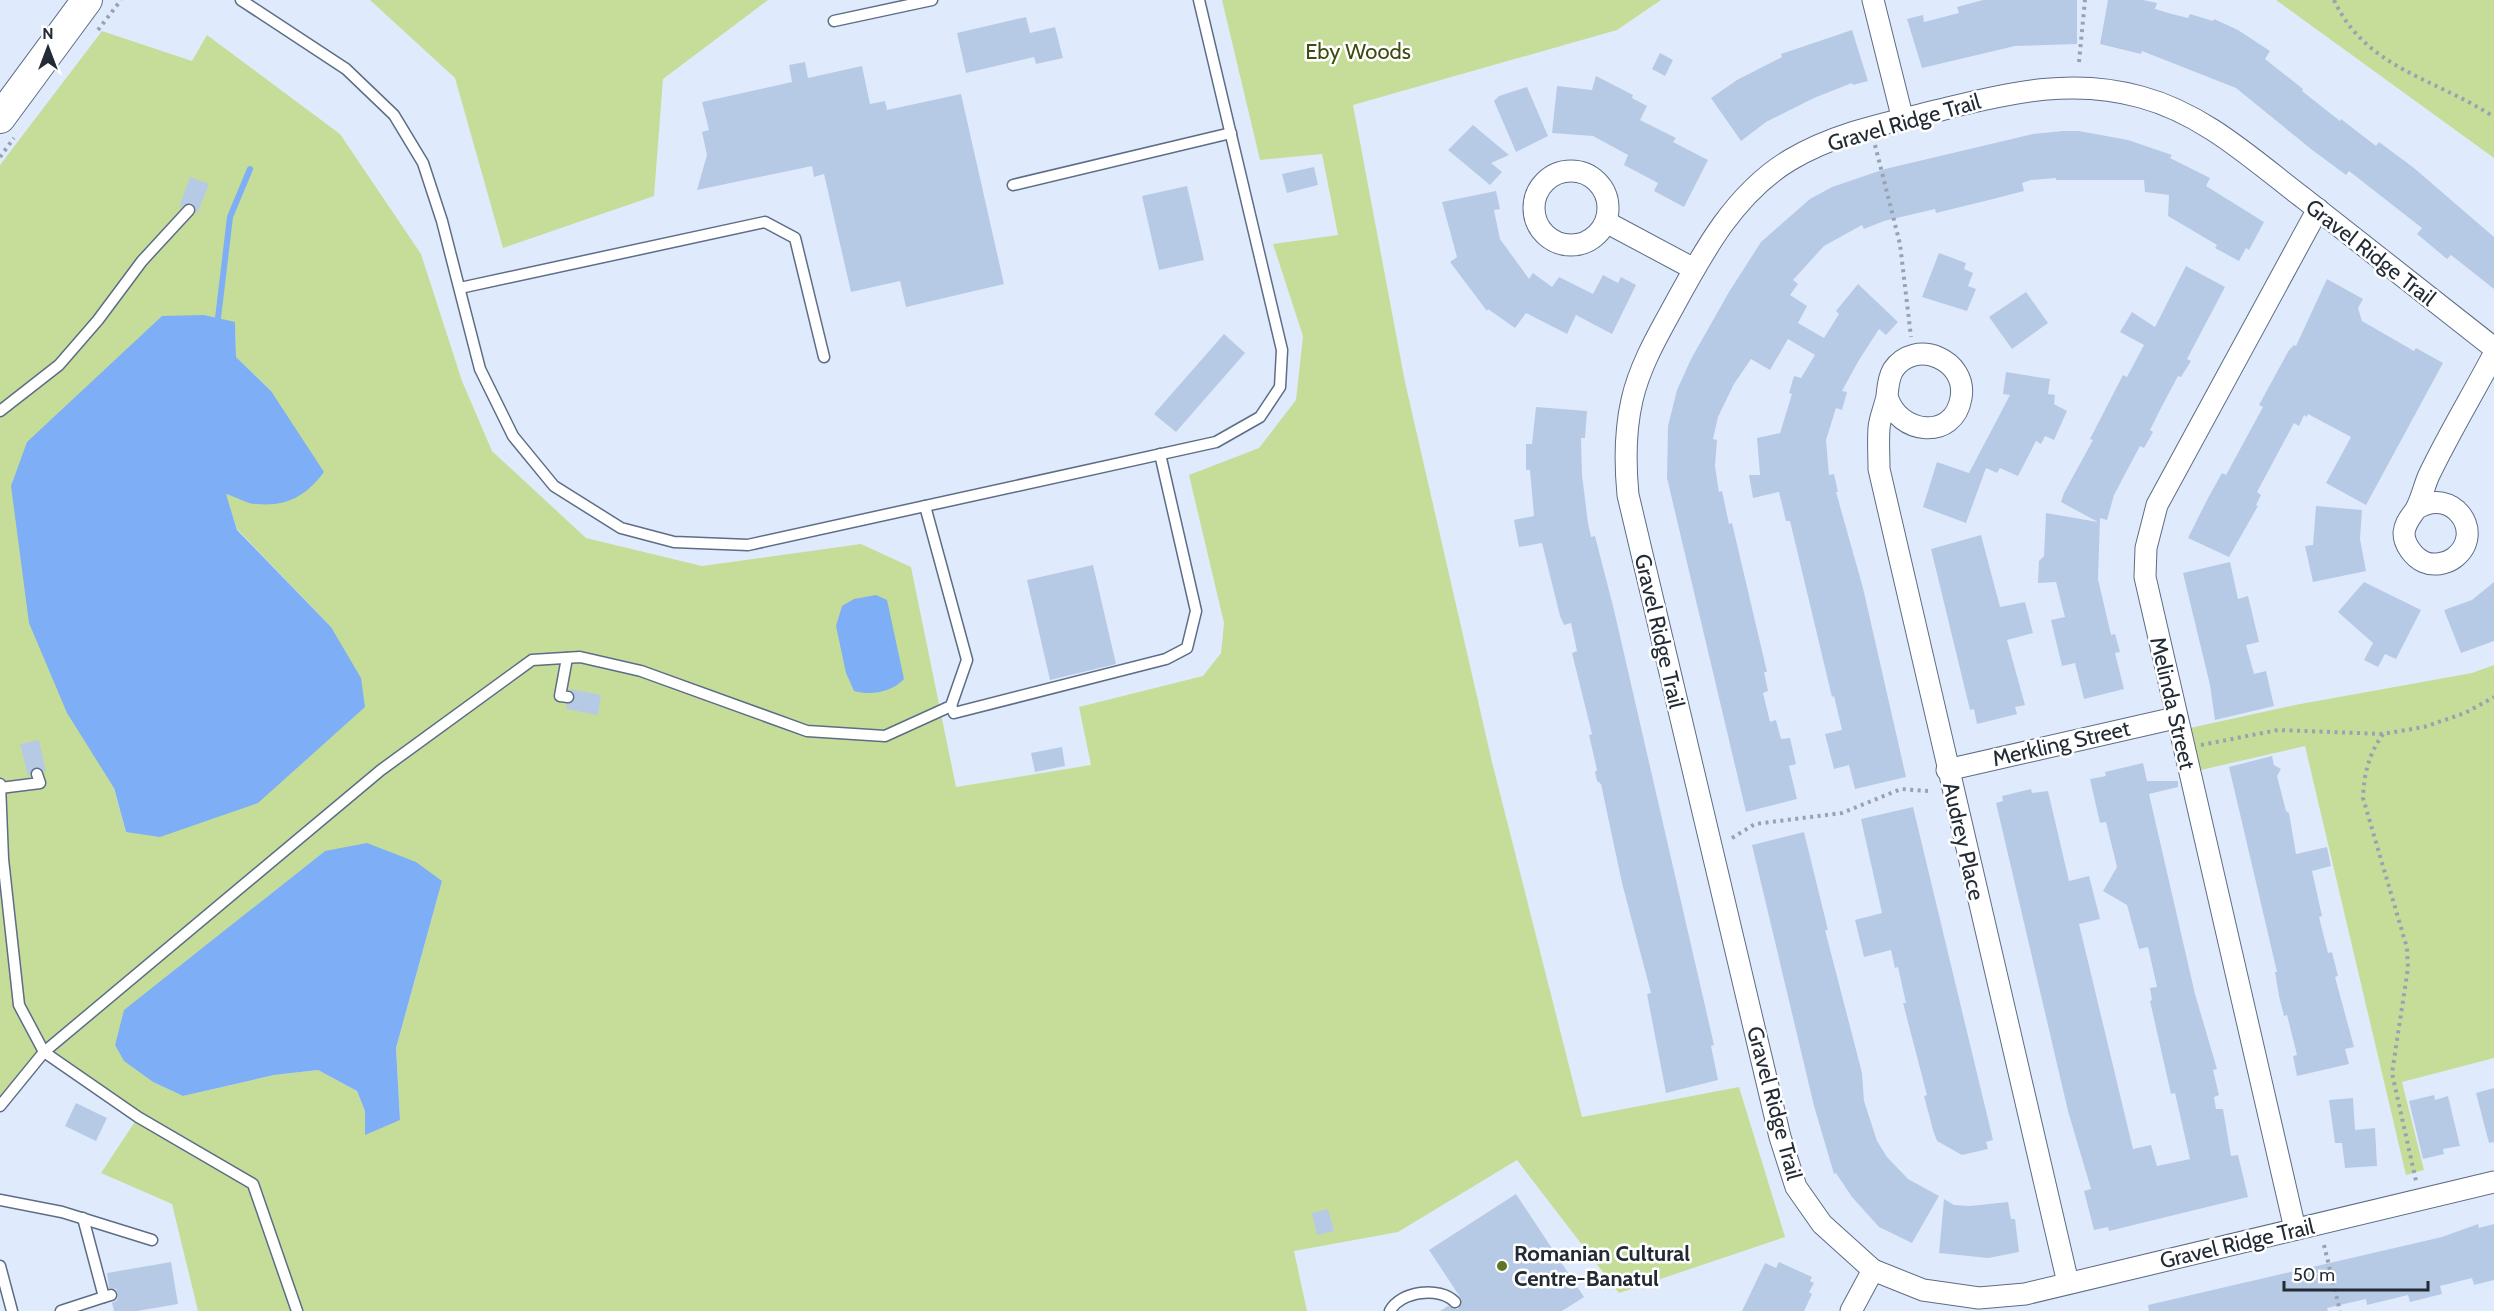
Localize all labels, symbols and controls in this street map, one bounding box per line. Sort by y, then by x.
north arrow [18,18,78,78]
text: N [42,24,54,43]
park label: Eby Woods [1305,38,1411,65]
street label: Gravel Ridge Trail [1825,88,1984,157]
street label: Gravel Ridge Trail [2300,193,2442,312]
street label: Gravel Ridge Trail [1629,551,1691,712]
street label: Melinda Street [2144,634,2201,773]
street label: Merkling Street [1990,714,2133,772]
street label: Audrey Place [1937,779,1990,903]
street label: Gravel Ridge Trail [1741,1023,1808,1184]
street label: Gravel Ridge Trail [2157,1212,2318,1274]
place label: Romanian Cultural Centre-Banatul [1514,1240,1690,1292]
scale bar [2284,1254,2428,1292]
marker: Romanian Cultural Centre-Banatul [1495,1259,1509,1273]
text: 50 m [2293,1264,2335,1286]

